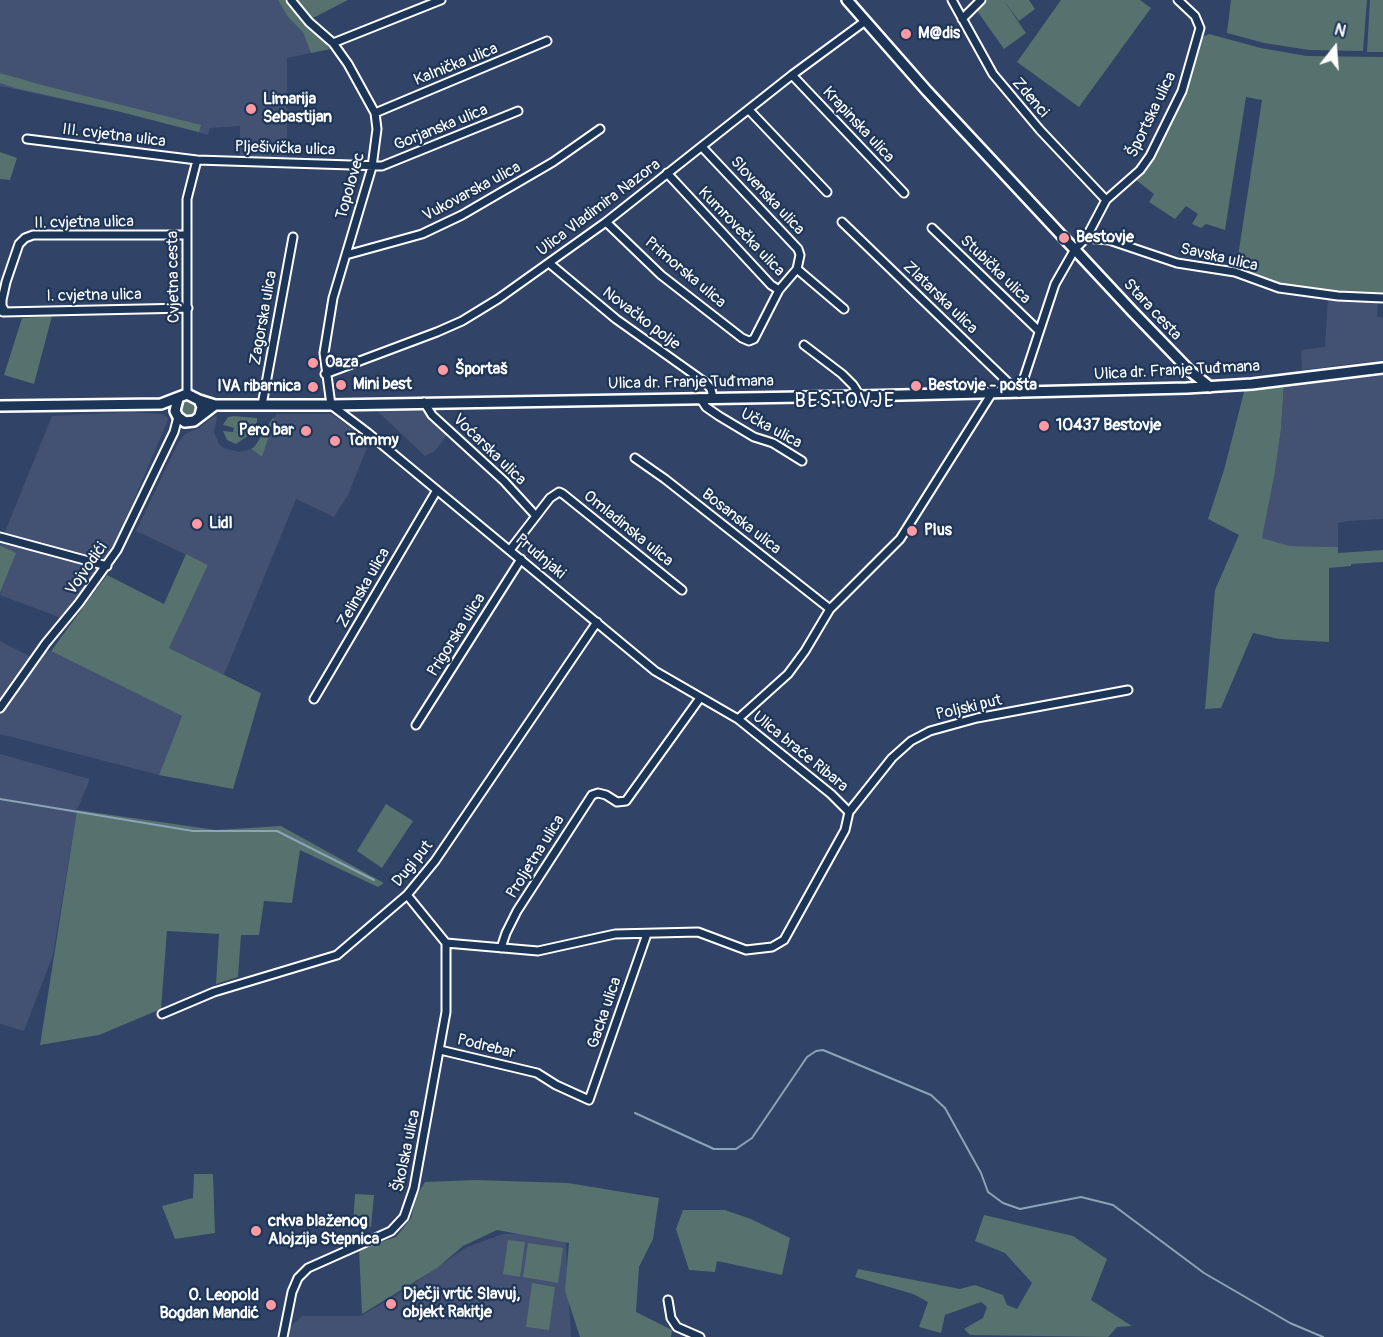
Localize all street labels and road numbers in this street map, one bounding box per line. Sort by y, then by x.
street label: Kalnička ulica [411,39,501,91]
street label: Športska ulica [1123,69,1181,161]
street label: Zdenci [1007,74,1053,122]
street label: Krapinska ulica [818,83,898,167]
street label: Gorjanska ulica [391,101,491,155]
street label: III. cvjetna ulica [61,120,167,152]
street label: Plješivička ulica [234,138,336,160]
street label: Topolovec [332,150,370,222]
street label: Slovenska ulica [726,153,808,239]
street label: Ulica Vladimira Nazora [534,155,664,261]
street label: Vukovarska ulica [420,158,524,226]
street label: Kumrovečka ulica [694,183,788,281]
street label: II. cvjetna ulica [34,213,134,233]
street label: Cvjetna cesta [164,231,184,323]
street label: Stubička ulica [956,232,1034,308]
street label: Primorska ulica [640,233,730,313]
street label: Savska ulica [1178,240,1260,276]
street label: Zlatarska ulica [899,258,981,338]
street label: Zagorska ulica [246,269,282,367]
street label: Stara cesta [1119,275,1185,345]
street label: Novačko polje [598,283,684,355]
street label: I. cvjetna ulica [46,286,142,306]
street label: Ulica dr. Franje Tuđmana [1094,357,1260,385]
street label: Ulica dr. Franje Tuđmana [608,372,774,394]
street label: Učka ulica [737,405,805,453]
street label: Voćarska ulica [448,410,530,490]
street label: Bosanska ulica [697,485,785,559]
street label: Omladinska ulica [579,487,677,571]
street label: Prudnjaki [511,530,569,584]
street label: Vojvodići [62,539,112,599]
street label: Zelinska ulica [333,545,395,631]
street label: Prigorska ulica [424,590,490,680]
street label: Poljski put [934,691,1004,725]
street label: Ulica braće Ribara [748,708,852,796]
street label: Proljetna ulica [503,812,569,902]
street label: Dugi put [388,837,438,891]
street label: Gacka ulica [584,975,626,1051]
street label: Podrebar [455,1030,517,1064]
street label: Školska ulica [389,1108,425,1194]

